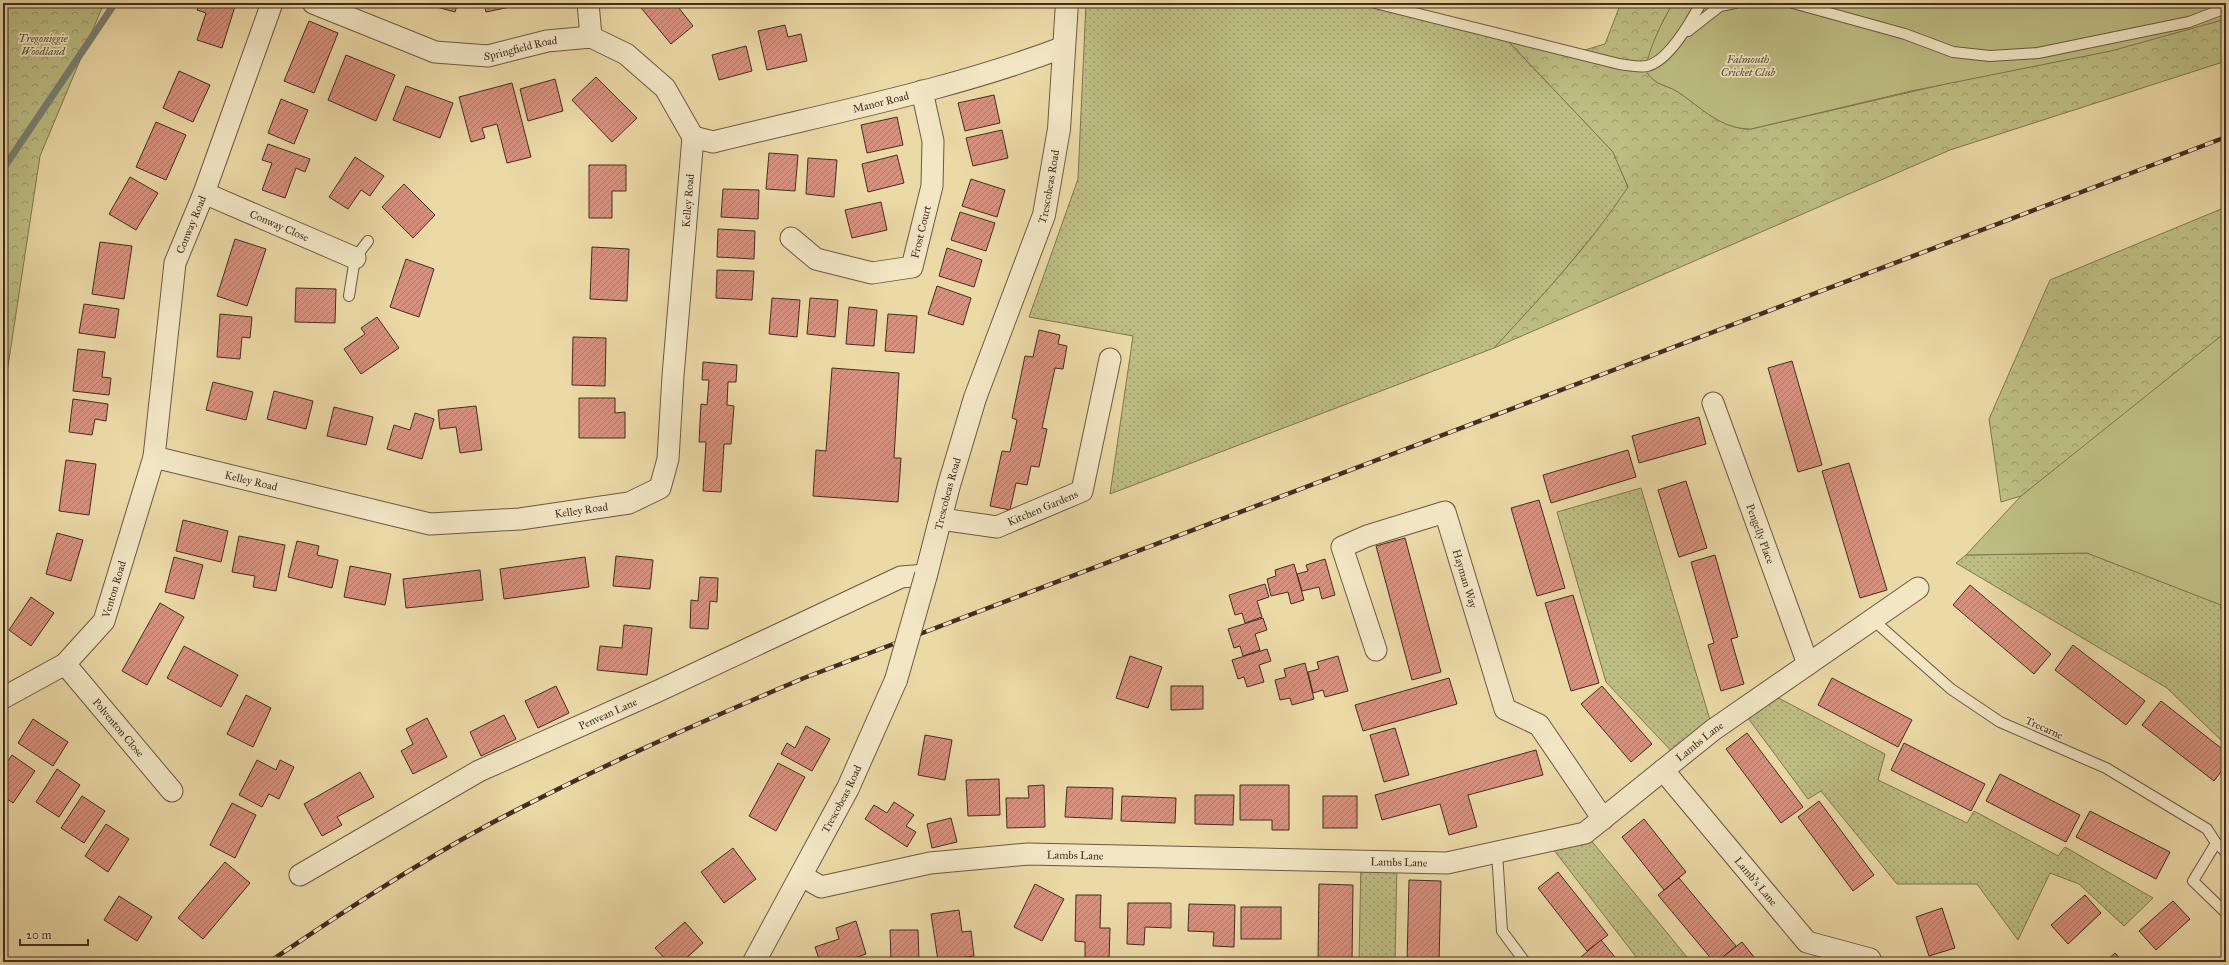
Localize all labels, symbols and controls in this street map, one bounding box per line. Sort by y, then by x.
park label: Tregoniggie Woodland [18,32,69,58]
street label: Springfield Road [483,34,558,63]
park label: Falmouth Cricket Club [1721,53,1776,79]
street label: Manor Road [851,89,911,115]
street label: Trescobeas Road [1035,148,1062,225]
street label: Kelley Road [679,173,696,228]
street label: Conway Road [173,193,209,256]
street label: Frost Court [908,204,933,260]
street label: Conway Close [248,207,311,244]
street label: Trescobeas Road [931,455,964,531]
street label: Kelley Road [224,468,279,493]
street label: Kitchen Gardens [1005,487,1080,528]
street label: Kelley Road [554,500,609,520]
street label: Pengelly Place [1744,502,1778,566]
street label: Hayman Way [1450,547,1481,610]
street label: Venton Road [99,559,129,620]
street label: Polventon Close [90,695,147,760]
street label: Penvean Lane [577,695,639,732]
street label: Trecarne [2023,714,2065,742]
street label: Lambs Lane [1673,718,1726,764]
street label: Trescobeas Road [818,762,864,835]
street label: Lambs Lane [1046,848,1104,862]
street label: Lamb's Lane [1732,854,1780,909]
street label: Lambs Lane [1370,855,1428,869]
scale bar [20,921,88,947]
text: 20 m [26,928,52,942]

